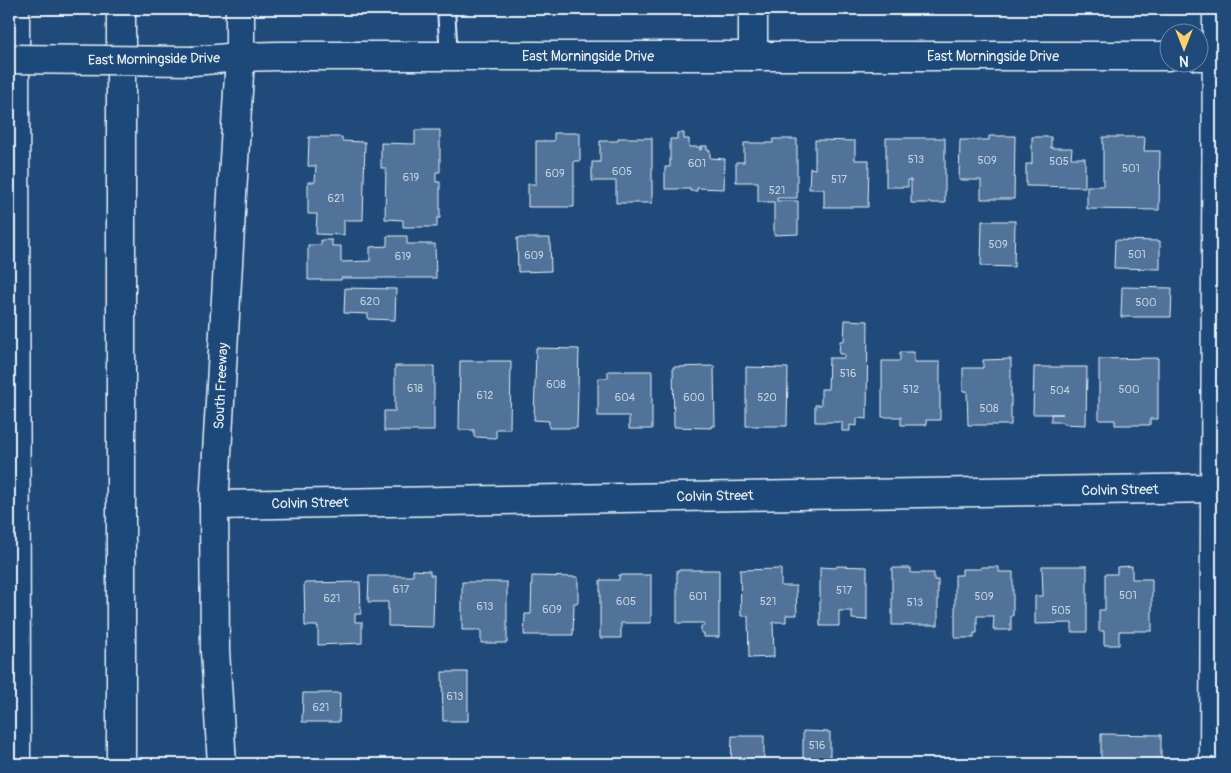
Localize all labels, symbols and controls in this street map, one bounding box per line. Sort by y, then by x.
north arrow [1158,22,1208,72]
street label: East Morningside Drive [522,48,654,65]
street label: East Morningside Drive [927,48,1059,65]
street label: East Morningside Drive [88,49,220,69]
text: N [1179,52,1189,69]
house number: 513 [908,153,924,166]
house number: 509 [977,154,997,167]
house number: 505 [1049,155,1069,168]
house number: 601 [688,157,706,170]
house number: 501 [1122,162,1140,175]
house number: 605 [612,165,632,178]
house number: 609 [545,167,565,180]
house number: 619 [403,171,420,184]
house number: 517 [831,173,847,186]
house number: 521 [769,184,785,197]
house number: 621 [328,192,344,205]
house number: 509 [988,238,1008,251]
house number: 501 [1128,248,1146,261]
house number: 609 [524,249,544,262]
house number: 619 [395,250,412,263]
house number: 620 [360,295,380,308]
house number: 500 [1136,296,1157,309]
street label: South Freeway [210,342,232,430]
house number: 516 [840,367,856,380]
house number: 608 [546,378,566,391]
house number: 618 [407,382,424,395]
house number: 512 [903,383,919,396]
house number: 500 [1119,383,1140,396]
house number: 504 [1050,384,1071,397]
house number: 612 [477,389,493,402]
house number: 604 [615,391,636,404]
house number: 600 [683,391,705,404]
house number: 520 [757,391,777,404]
house number: 508 [979,402,999,415]
street label: Colvin Street [1081,481,1159,499]
street label: Colvin Street [676,487,754,505]
street label: Colvin Street [271,494,349,512]
house number: 617 [393,583,409,596]
house number: 517 [836,584,852,597]
house number: 501 [1119,589,1137,602]
house number: 601 [689,590,707,603]
house number: 509 [974,590,994,603]
house number: 621 [324,592,340,605]
house number: 605 [616,595,636,608]
house number: 521 [760,595,776,608]
house number: 513 [907,596,923,609]
house number: 613 [477,600,493,613]
house number: 609 [542,603,562,616]
house number: 505 [1051,604,1071,617]
house number: 613 [447,690,463,703]
house number: 621 [313,701,329,714]
house number: 516 [809,739,825,752]

